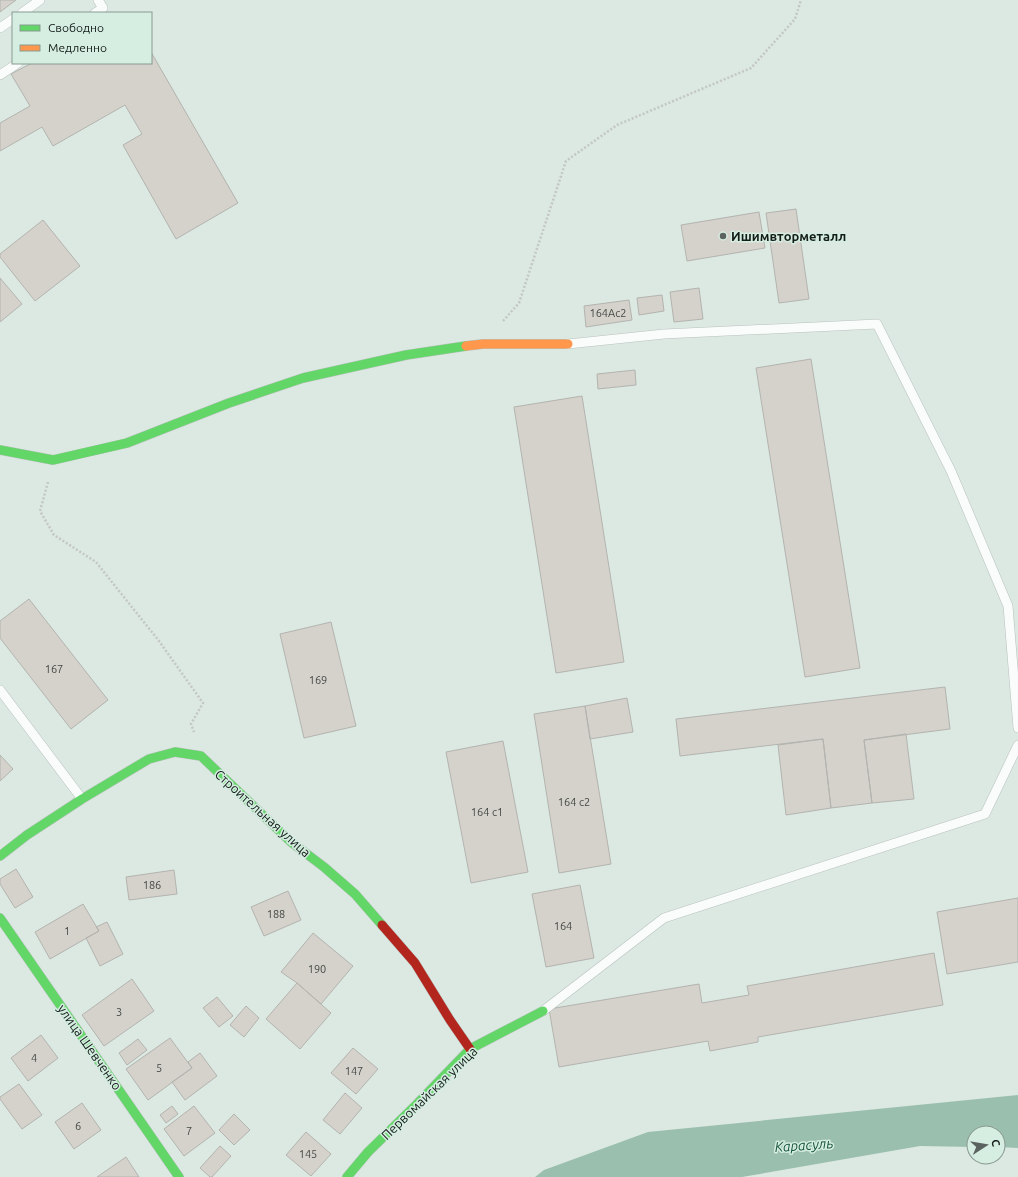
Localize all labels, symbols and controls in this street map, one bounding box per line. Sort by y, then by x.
legend [12,12,152,64]
text: Свободно [48,21,104,34]
text: Медленно [48,41,107,54]
place label: Ишимвторметалл [731,229,846,243]
marker: Ишимвторметалл [718,231,728,241]
house number: 164Ас2 [589,307,627,319]
house number: 167 [45,663,63,675]
house number: 169 [309,674,327,686]
street label: Строительная улица [212,766,314,860]
house number: 164 с2 [558,796,590,808]
house number: 164 с1 [471,806,503,818]
house number: 186 [143,879,161,891]
house number: 188 [267,908,285,920]
house number: 164 [554,920,572,932]
house number: 1 [64,925,70,937]
house number: 190 [308,963,326,975]
street label: улица Шевченко [55,1002,125,1092]
house number: 3 [116,1006,122,1018]
street label: Первомайская улица [378,1044,480,1142]
house number: 4 [31,1052,37,1064]
house number: 5 [156,1062,162,1074]
house number: 147 [345,1065,363,1077]
house number: 6 [75,1120,81,1132]
house number: 7 [186,1125,192,1137]
north arrow [966,1125,1006,1165]
water label: Карасуль [774,1135,834,1155]
text: С [989,1138,1002,1148]
house number: 145 [299,1148,317,1160]

